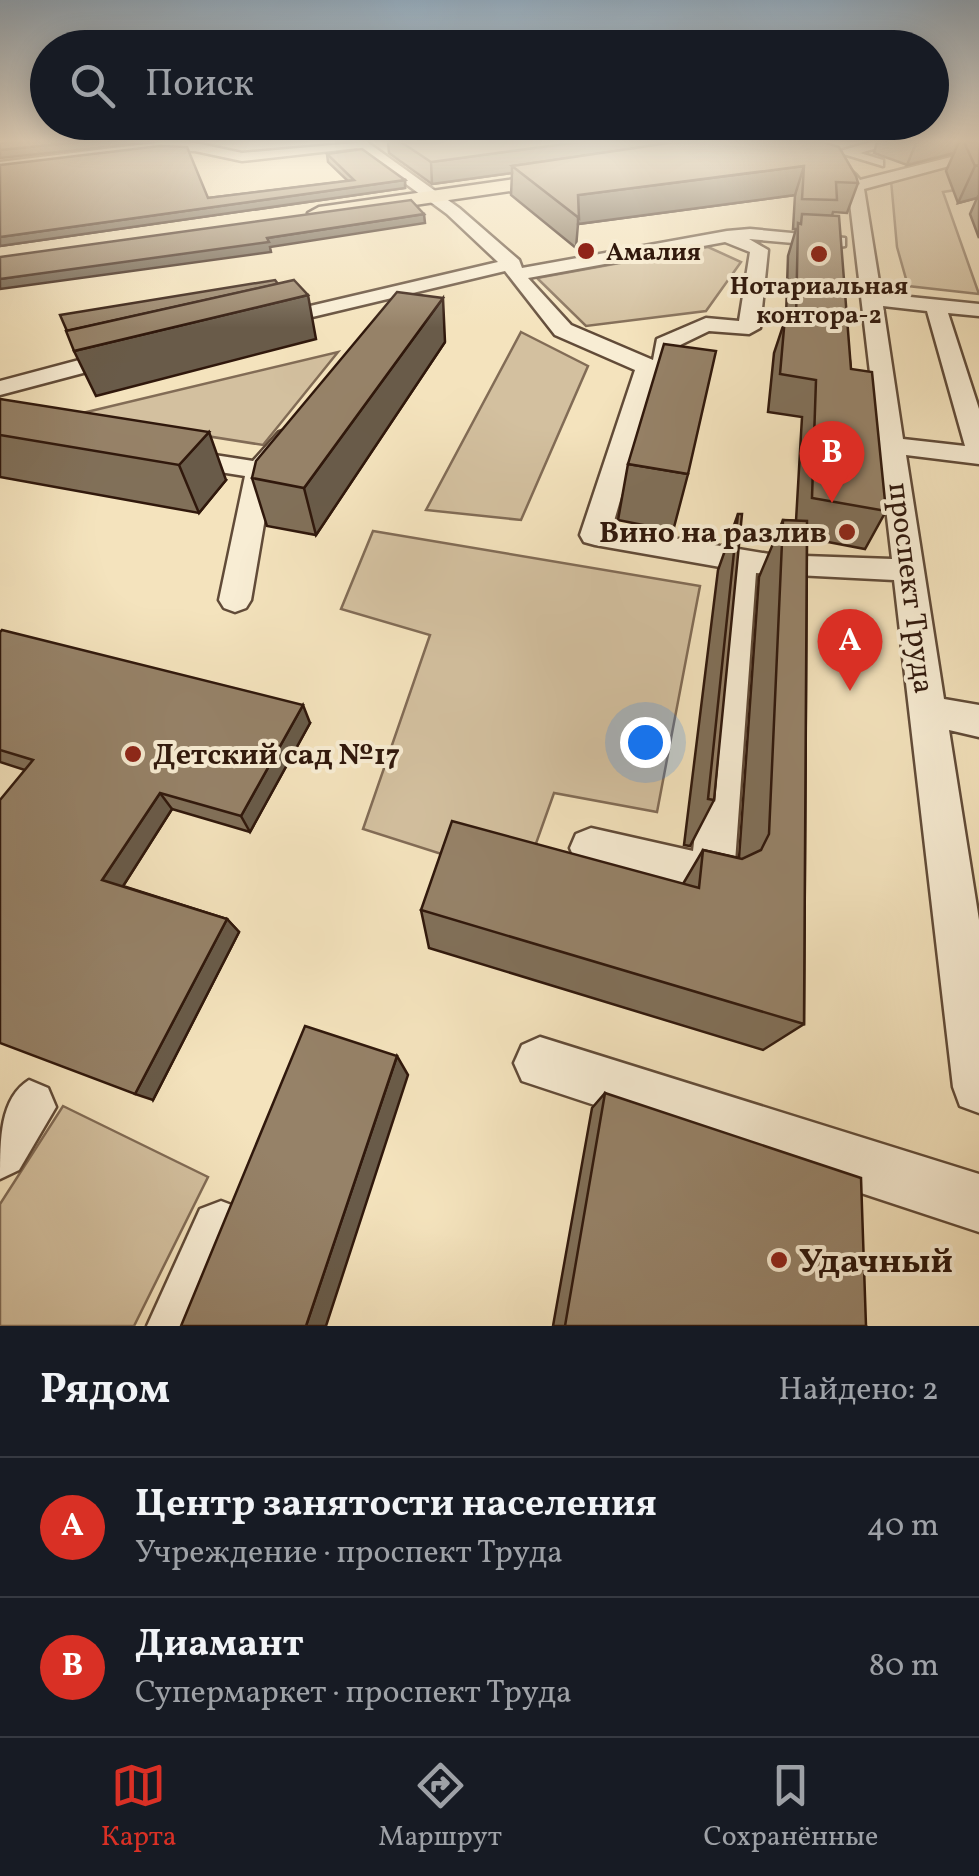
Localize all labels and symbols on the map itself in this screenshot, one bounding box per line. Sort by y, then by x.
place label: Амалия [606,236,701,271]
marker: Амалия [575,240,597,262]
marker: Нотариальная контора-2 [808,243,830,265]
place label: Нотариальная контора-2 [730,270,908,334]
pin: B [800,420,864,503]
street label: проспект Труда [876,480,944,696]
place label: Вино на разлив [599,513,827,555]
marker: Вино на разлив [836,521,858,543]
pin: A [818,608,882,691]
your location [620,717,671,768]
place label: Детский сад №17 [153,735,400,777]
marker: Детский сад №17 [122,743,144,765]
place label: Удачный [799,1239,953,1287]
marker: Удачный [768,1249,790,1271]

